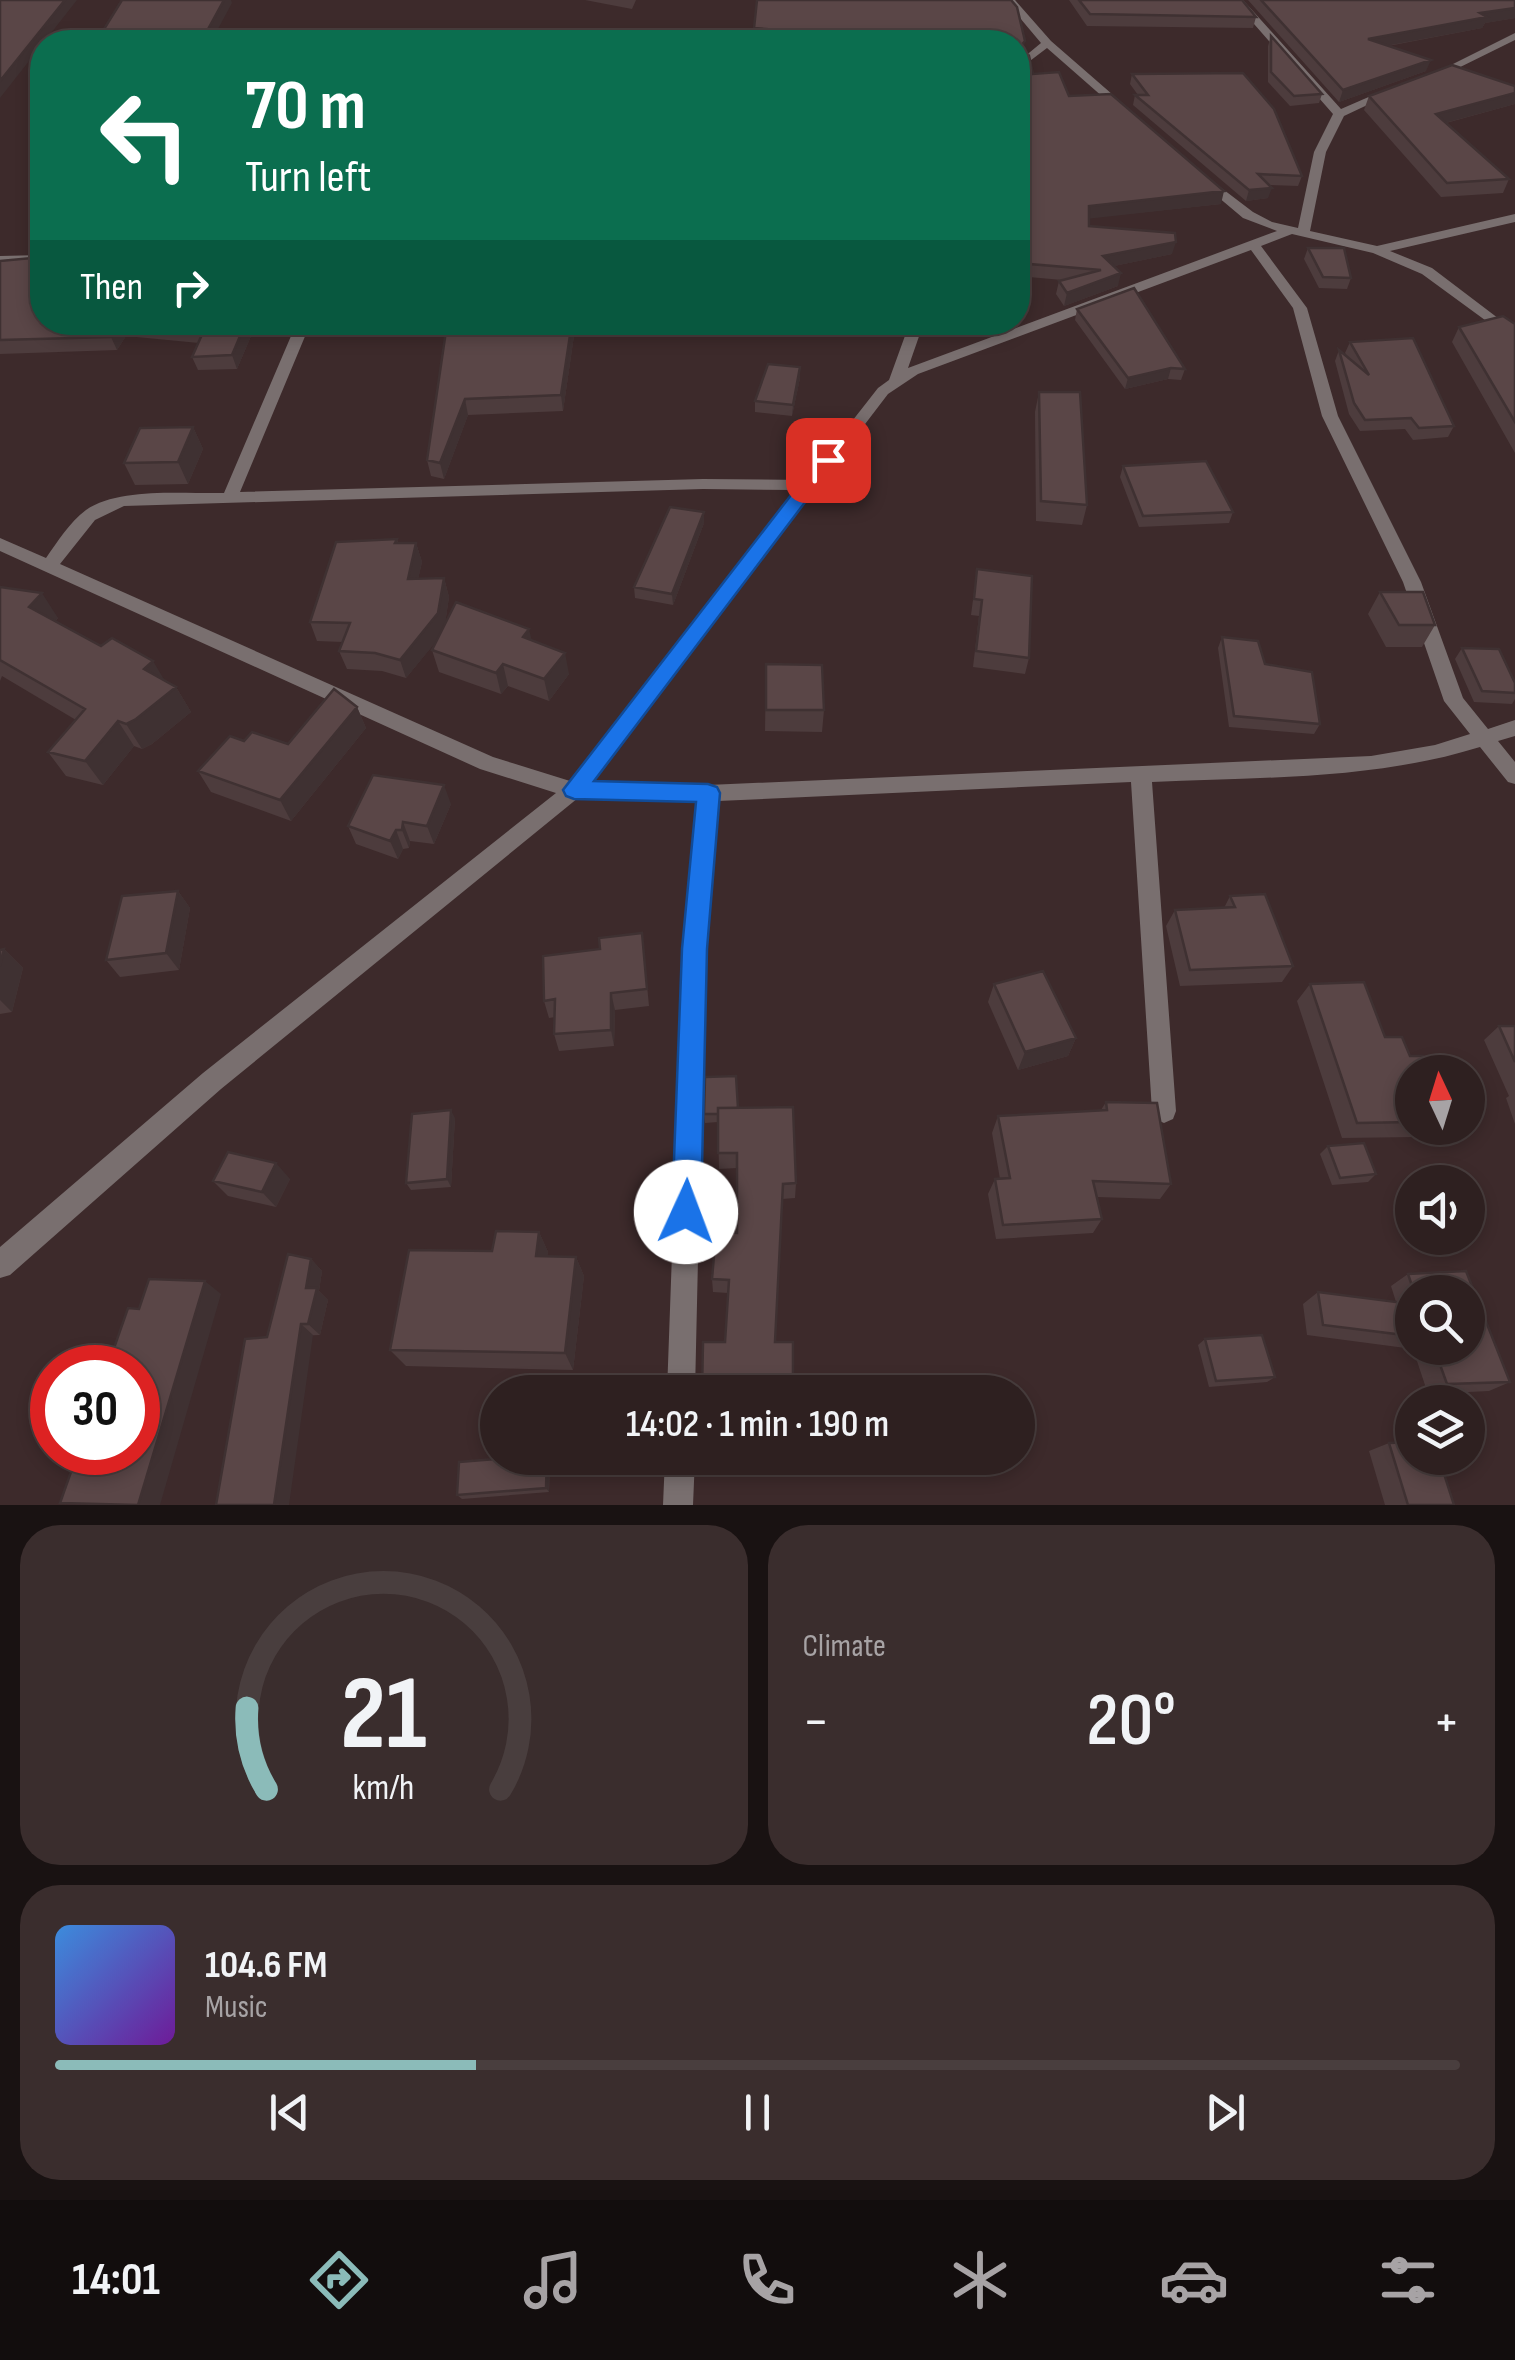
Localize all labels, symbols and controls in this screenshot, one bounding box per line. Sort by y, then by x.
text: 70 m [245,65,366,149]
icon: left [80,70,210,200]
text: Turn left [245,150,371,205]
icon: right [163,260,218,315]
text: Then [80,265,143,310]
pin [786,418,871,503]
icon: arrive [801,433,856,488]
north arrow [1395,1055,1485,1145]
map controls [1395,1055,1485,1475]
position arrow [634,1160,738,1264]
button: sound [1395,1165,1485,1255]
button: search [1395,1275,1485,1365]
speed limit sign: 30 [30,1345,160,1475]
button: layers [1395,1385,1485,1475]
text: 14:02 · 1 min · 190 m [626,1402,889,1447]
text: Climate [803,1627,886,1666]
text: 21 [341,1653,427,1778]
text: 20° [1086,1676,1176,1767]
text: − [803,1689,829,1756]
text: + [1433,1689,1460,1756]
text: km/h [353,1767,415,1810]
text: 104.6 FM [205,1943,327,1988]
text: Music [205,1988,268,2027]
icon: previous [262,2085,317,2140]
icon: pause [730,2085,785,2140]
icon: next [1198,2085,1253,2140]
icon: directions [304,2245,374,2315]
icon: music [518,2245,588,2315]
icon: phone [732,2245,802,2315]
icon: climate [945,2245,1015,2315]
icon: car [1159,2245,1229,2315]
icon: filters [1373,2245,1443,2315]
text: 14:01 [72,2253,160,2308]

